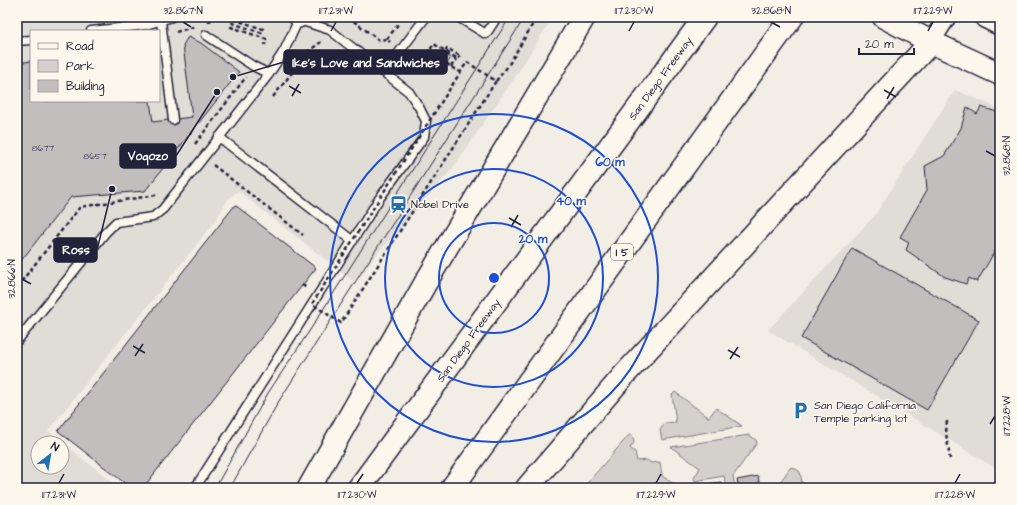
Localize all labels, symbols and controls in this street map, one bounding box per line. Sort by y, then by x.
text: 32.867°N [163,4,203,18]
text: 117.231°W [319,4,353,18]
text: 117.230°W [615,4,654,18]
text: 32.868°N [751,4,791,18]
text: 117.229°W [914,4,953,18]
legend [30,30,160,102]
scale bar [859,30,914,56]
street label: San Diego Freeway [625,34,697,124]
text: 20 m [865,36,894,53]
text: Road [66,38,94,55]
callout: Ike's Love and Sandwiches [284,50,447,74]
text: Ike's Love and Sandwiches [292,55,440,72]
text: Park [66,58,94,75]
text: Building [66,78,104,96]
text: 32.868°N [1000,136,1014,176]
house number: 8677 [32,142,55,155]
callout: Voqozo [120,144,176,168]
text: Voqozo [127,148,168,166]
house number: 8657 [83,150,107,163]
text: 60 m [595,154,625,171]
text: 40 m [556,193,587,210]
station icon: Nobel Drive [388,194,408,214]
place label: Nobel Drive [411,197,469,212]
text: 20 m [518,231,548,248]
callout: Ross [54,238,97,262]
text: Ross [62,242,90,259]
road number: I 5 [611,244,633,260]
text: 32.866°N [5,259,19,299]
centre of rings [487,271,501,285]
street label: San Diego Freeway [433,296,505,386]
text: 117.228°W [1000,396,1014,436]
place label: San Diego California Temple parking lot [814,398,916,427]
parking icon: San Diego California Temple parking lot [791,401,811,421]
north arrow [30,435,70,475]
text: N [48,439,62,455]
text: 117.231°W [42,488,76,502]
text: 117.230°W [338,488,377,502]
text: 117.229°W [637,488,676,502]
text: 117.228°W [935,488,975,502]

